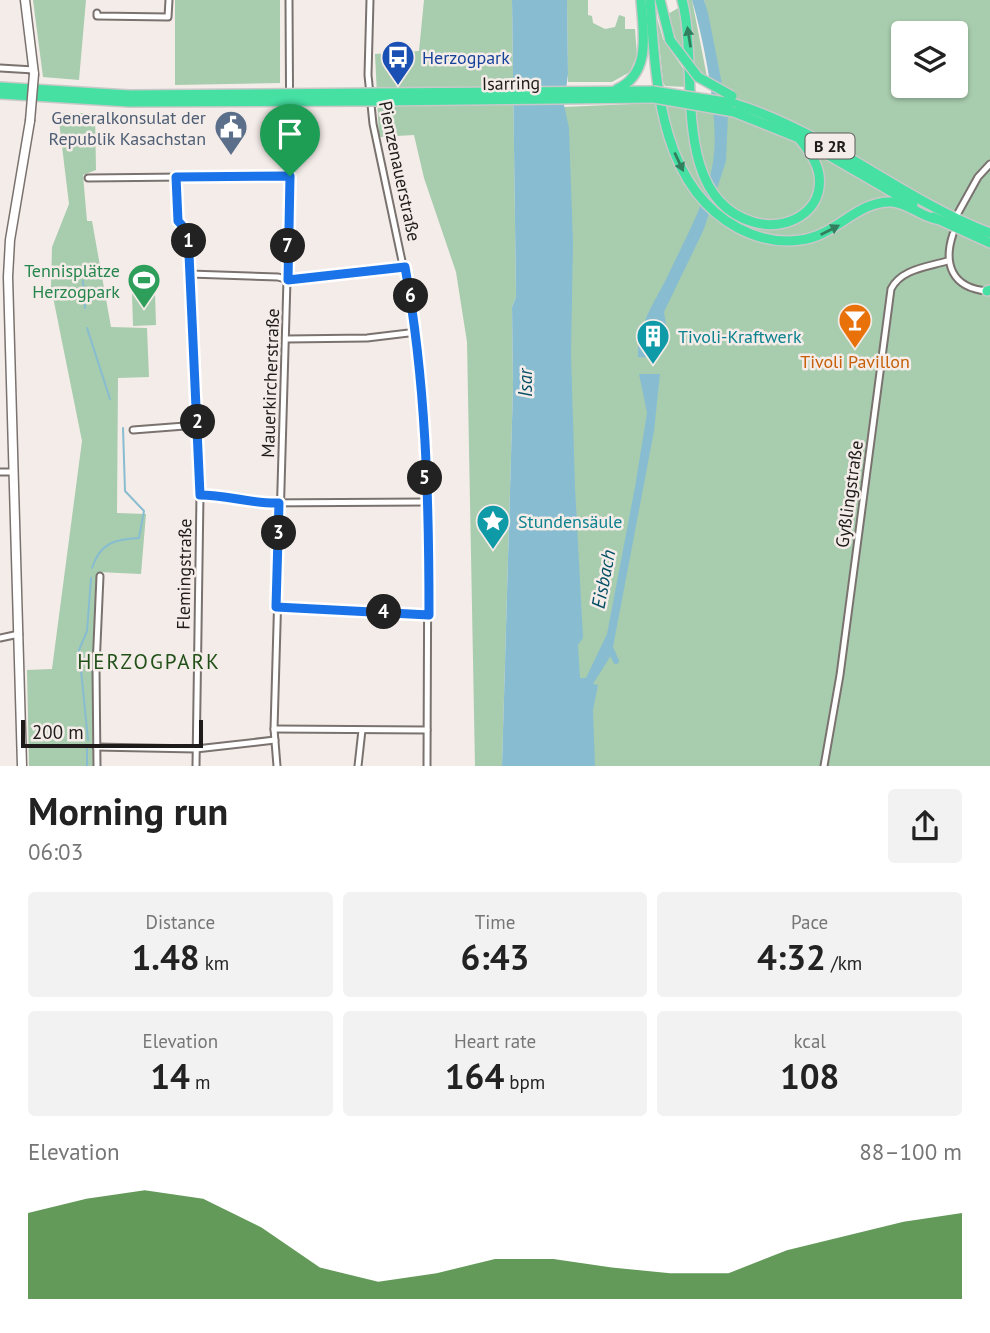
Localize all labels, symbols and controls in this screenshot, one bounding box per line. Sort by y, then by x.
map controls [891,21,968,98]
button: layers [891,21,968,98]
one-way arrow [683,26,694,48]
bus stop icon: Herzogpark [379,38,417,87]
place label: Herzogpark [422,46,510,69]
street label: Isarring [482,71,540,95]
street label: Pienzenauerstraße [374,99,426,243]
pin [260,104,320,176]
place label: Generalkonsulat der Republik Kasachstan [49,106,206,150]
public building icon: Generalkonsulat der Republik Kasachstan [212,108,250,157]
icon: arrive [271,115,309,153]
road number: B 2R [806,134,854,158]
one-way arrow [674,152,685,172]
pin: 1 [172,224,206,258]
one-way arrow [820,225,840,236]
text: 1 [183,228,194,252]
pin: 7 [270,229,306,264]
text: 7 [282,233,293,257]
place label: Tennisplätze Herzogpark [24,259,120,303]
sports icon: Tennisplätze Herzogpark [125,261,163,310]
pin: 6 [394,278,428,314]
text: 6 [405,283,416,307]
bar icon: Tivoli Pavillon [836,301,874,350]
street label: Mauerkircherstraße [256,308,284,458]
building icon: Tivoli-Kraftwerk [634,317,672,366]
place label: Tivoli-Kraftwerk [678,325,802,348]
place label: Tivoli Pavillon [800,350,910,373]
water label: Isar [513,367,537,397]
pin: 2 [180,404,216,440]
text: 2 [192,409,203,433]
street label: Gyßlingstraße [830,439,868,549]
pin: 5 [408,461,442,496]
text: 5 [419,465,430,489]
place icon: Stundensäule [474,502,512,551]
place label: Stundensäule [518,510,623,533]
pin: 3 [262,516,296,550]
street label: Flemingstraße [172,518,196,630]
text: 3 [273,520,284,544]
water label: Eisbach [586,548,620,610]
pin: 4 [366,594,402,630]
text: 4 [378,599,389,623]
district label: HERZOGPARK [77,648,221,675]
scale bar [21,717,203,749]
text: 200 m [32,720,84,744]
text: Morning run [28,786,228,835]
button: share [888,789,962,863]
text: 06:03 [28,837,83,866]
text: Distance [146,910,215,934]
text: Time [475,910,515,934]
text: Pace [791,910,828,934]
text: 1.48 [131,934,200,980]
text: 6:43 [461,934,529,980]
text: 4:32 [757,934,826,980]
text: km [200,951,229,975]
text: /km [826,951,862,975]
text: Elevation [142,1029,218,1053]
text: Heart rate [454,1029,536,1053]
text: kcal [793,1029,826,1053]
text: 14 [150,1053,190,1099]
text: 164 [445,1053,504,1099]
text: 108 [780,1053,839,1099]
text: m [190,1070,210,1094]
text: bpm [504,1070,545,1094]
text: Elevation [28,1137,120,1166]
text: 88–100 m [859,1137,962,1166]

